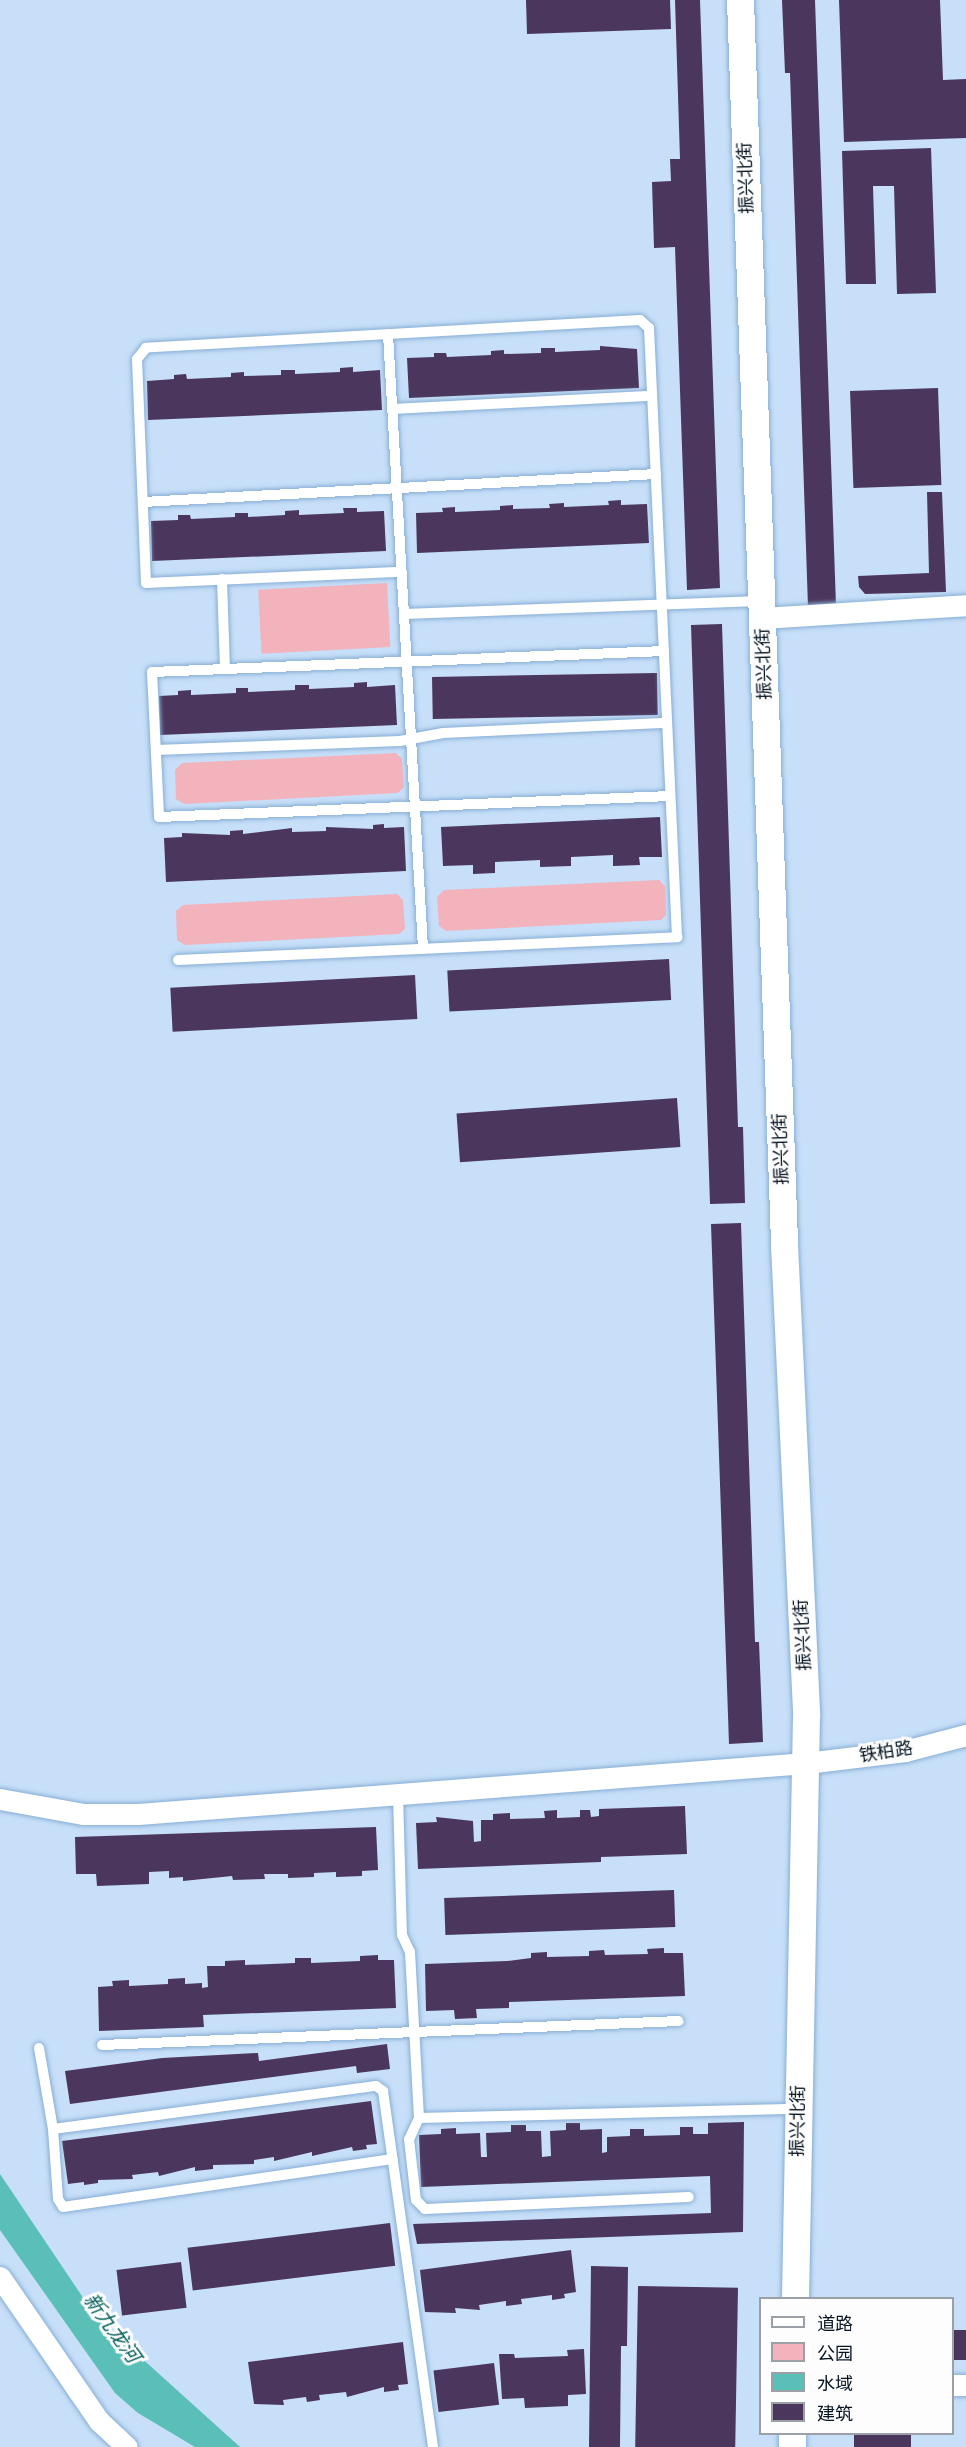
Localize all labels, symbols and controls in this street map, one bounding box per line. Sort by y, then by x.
street label: 振兴北街 [734,142,758,214]
street label: 振兴北街 [752,628,776,700]
street label: 振兴北街 [769,1113,793,1185]
street label: 振兴北街 [790,1598,816,1672]
street label: 铁柏路 [858,1737,914,1767]
street label: 振兴北街 [787,2085,809,2157]
water label: 新九龙河 [79,2289,145,2367]
legend [759,2297,954,2435]
text: 道路 [817,2313,853,2334]
text: 公园 [817,2343,853,2364]
text: 水域 [817,2373,853,2394]
text: 建筑 [817,2403,853,2424]

